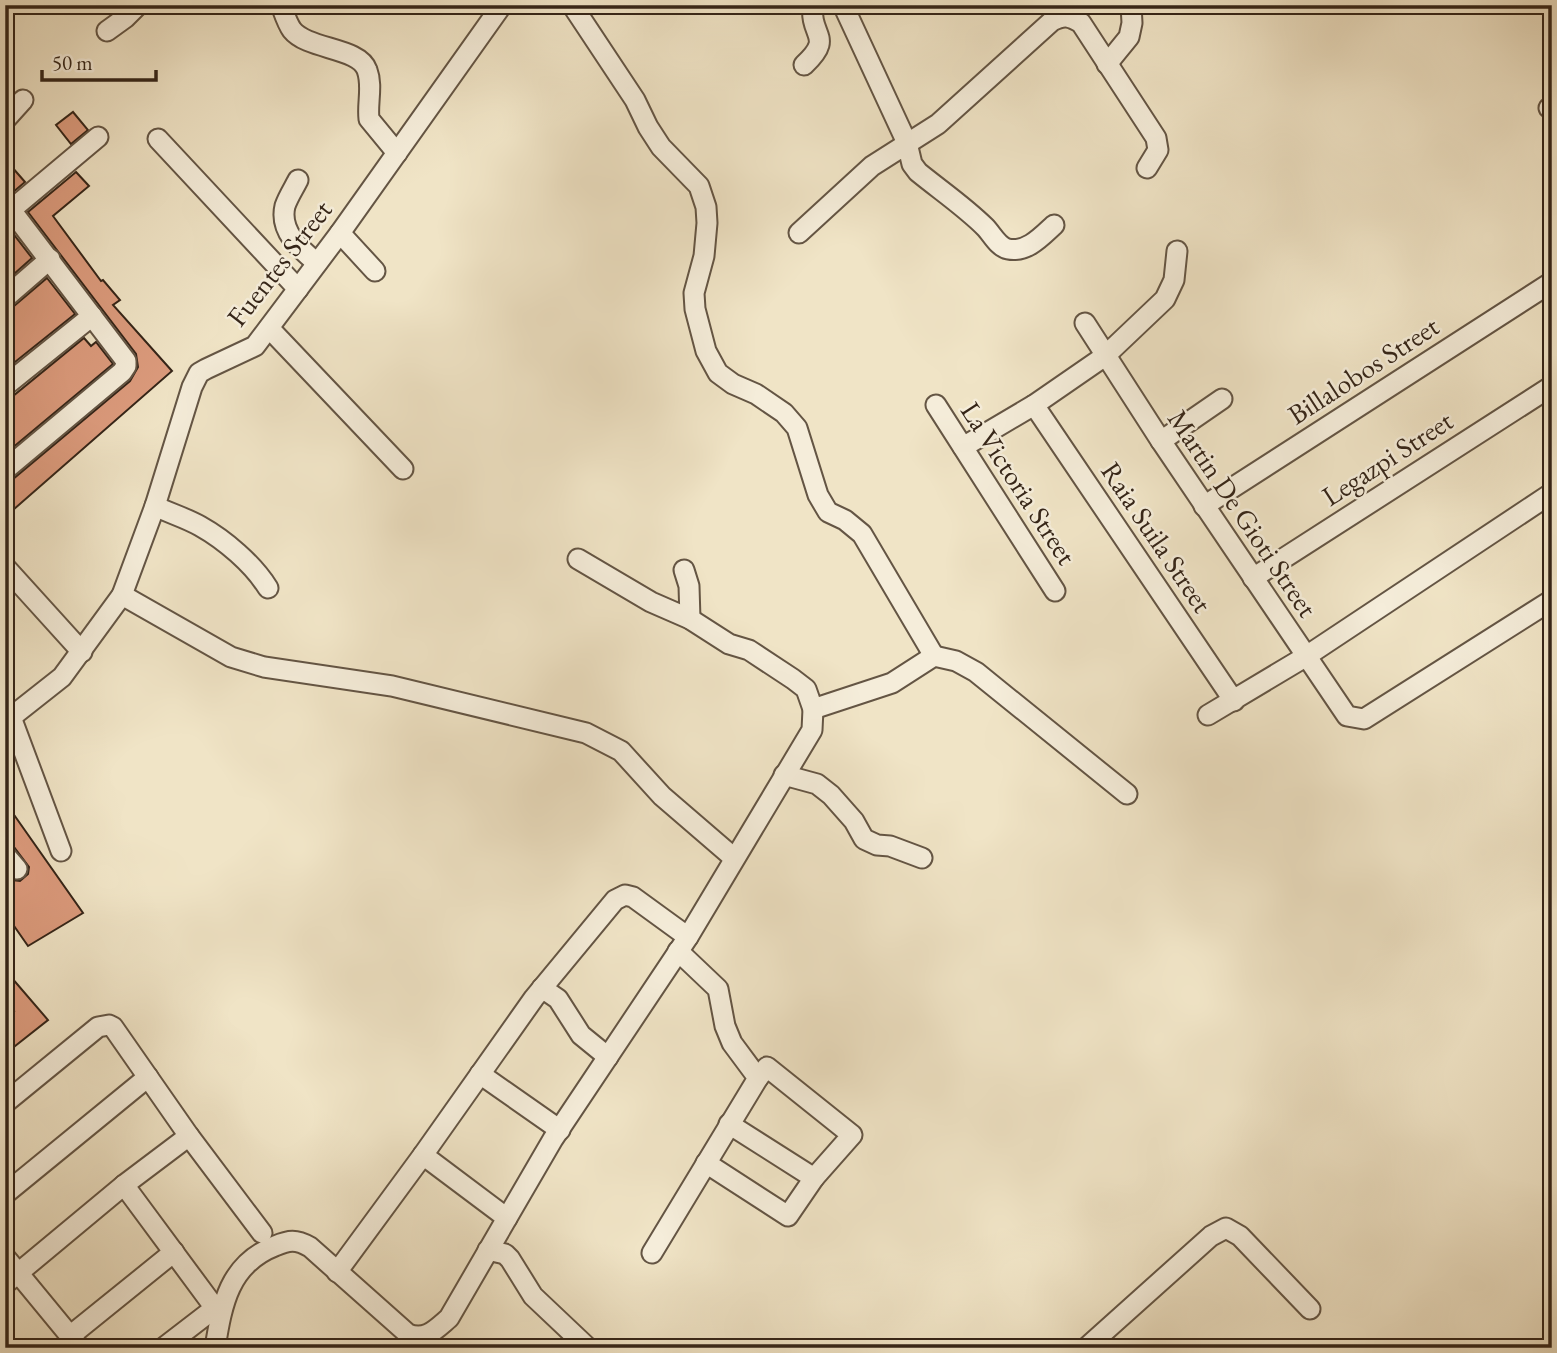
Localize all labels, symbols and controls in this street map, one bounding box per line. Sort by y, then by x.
scale bar [42,38,156,82]
text: 50 m [52,49,93,76]
street label: Fuentes Street [218,192,340,333]
street label: Billalobos Street [1281,308,1445,432]
street label: La Victoria Street [953,395,1085,571]
street label: Martin De Gioti Street [1160,402,1326,624]
street label: Legazpi Street [1315,402,1460,514]
street label: Raia Suila Street [1093,455,1221,620]

